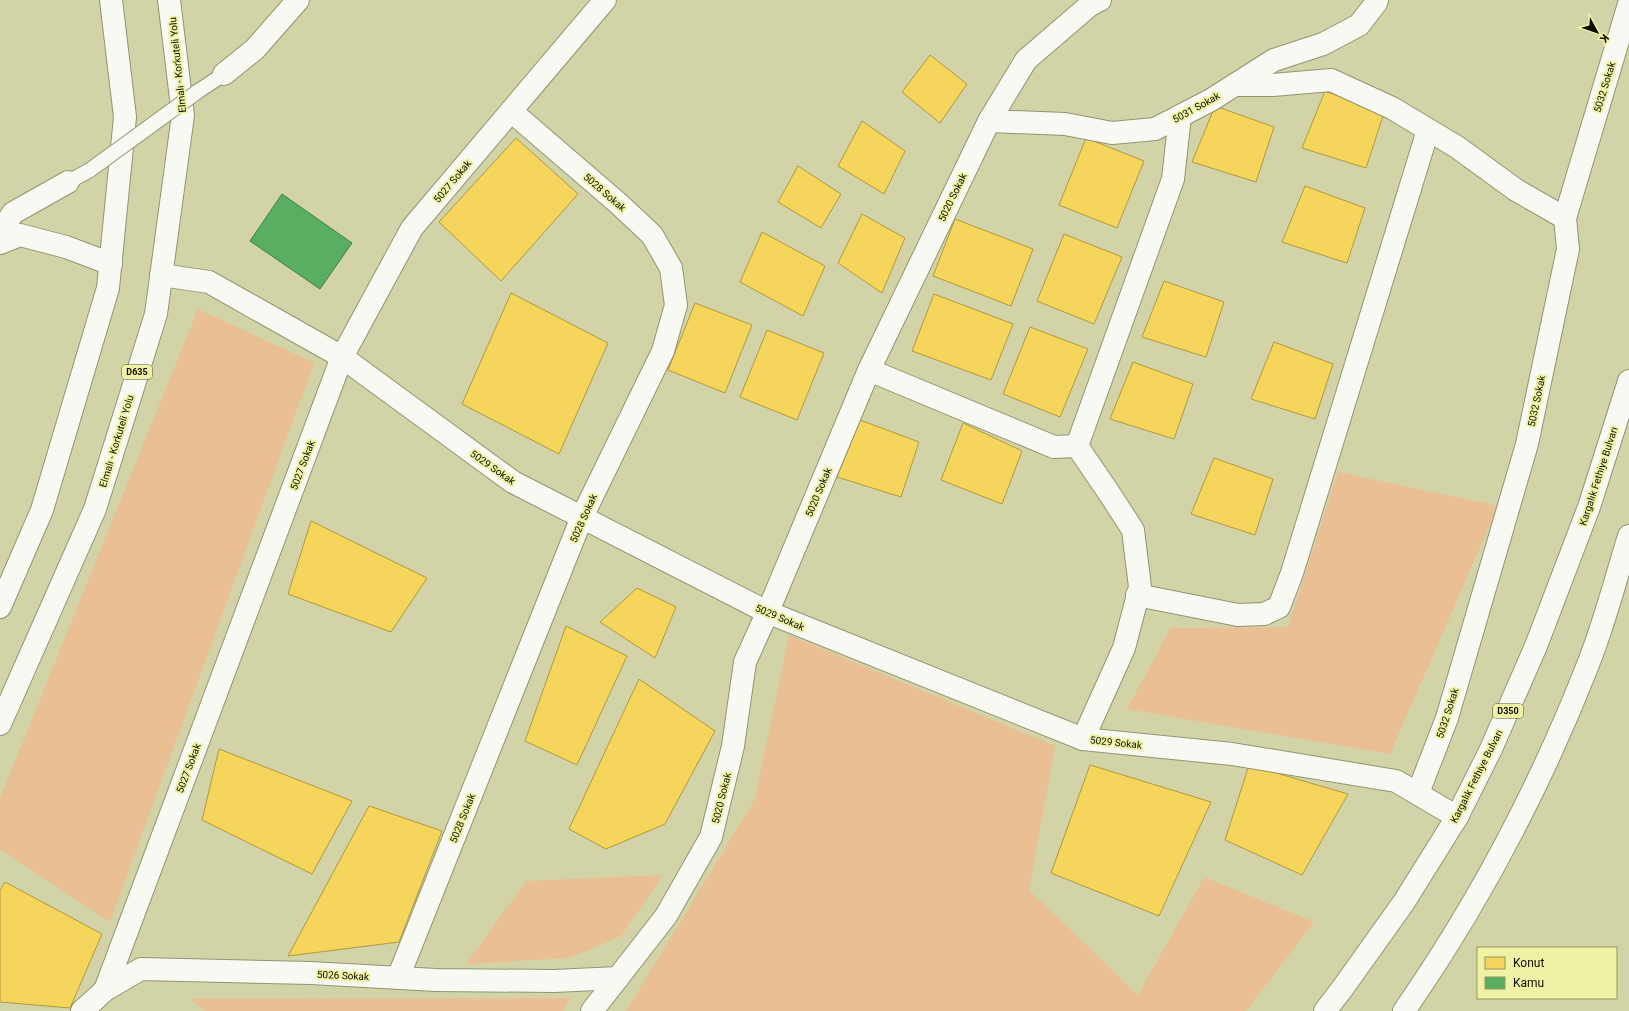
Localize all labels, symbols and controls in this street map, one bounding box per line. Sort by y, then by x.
north arrow [1577,12,1617,52]
street label: Elmalı - Korkuteli Yolu [167,17,188,113]
text: K [1596,31,1612,46]
street label: 5032 Sokak [1592,60,1618,114]
street label: 5031 Sokak [1171,90,1223,125]
street label: 5027 Sokak [431,157,474,205]
street label: 5028 Sokak [581,171,629,214]
street label: 5020 Sokak [936,171,969,223]
road number: D635 [122,365,152,379]
street label: 5032 Sokak [1526,374,1547,428]
street label: Elmalı - Korkuteli Yolu [97,394,136,489]
street label: Kargalık Fethiye Bulvarı [1577,425,1620,527]
street label: 5027 Sokak [288,438,317,492]
street label: 5029 Sokak [468,448,518,487]
street label: 5020 Sokak [803,465,834,518]
street label: 5028 Sokak [568,491,599,544]
street label: 5029 Sokak [754,602,807,633]
street label: 5032 Sokak [1434,686,1461,740]
road number: D350 [1493,704,1523,718]
street label: Kargalık Fethiye Bulvarı [1448,728,1505,825]
street label: 5029 Sokak [1089,734,1143,751]
street label: 5027 Sokak [174,741,203,795]
street label: 5020 Sokak [710,771,733,825]
street label: 5028 Sokak [448,791,478,844]
legend [1477,947,1617,999]
text: Konut [1513,956,1544,970]
street label: 5026 Sokak [317,969,370,982]
text: Kamu [1513,976,1544,990]

